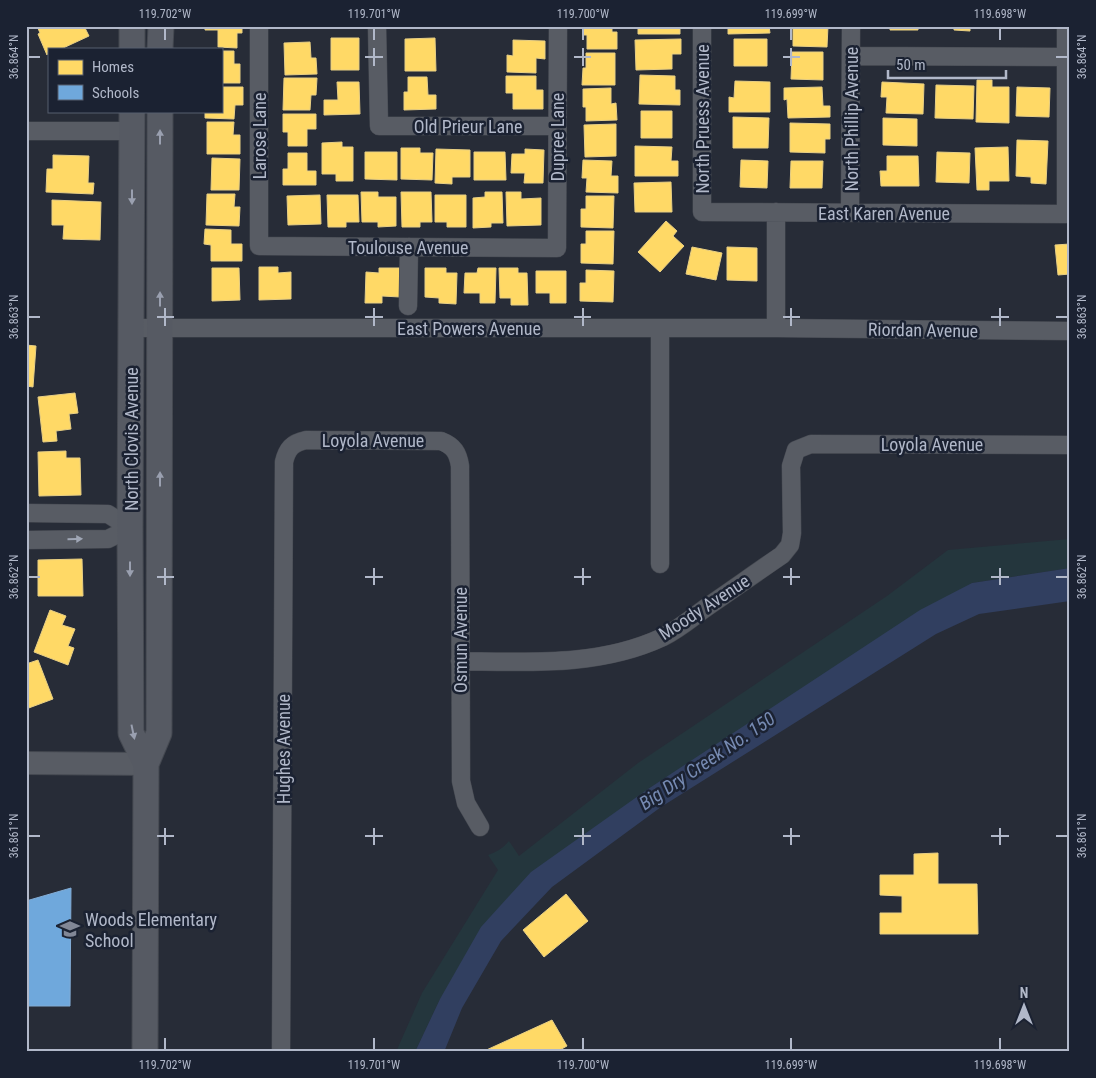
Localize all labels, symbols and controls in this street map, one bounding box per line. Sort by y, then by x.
text: 119.702°W [139,7,191,21]
text: 119.701°W [348,7,400,21]
text: 119.700°W [557,7,609,21]
text: 119.699°W [765,7,817,21]
text: 119.698°W [974,7,1026,21]
text: 36.864°N [7,35,21,79]
text: 36.864°N [1075,35,1089,79]
street label: North Pruess Avenue [692,44,713,194]
street label: North Phillip Avenue [841,47,862,191]
legend [48,48,222,112]
scale bar [888,48,1006,80]
text: 50 m [896,56,926,74]
text: Homes [92,58,134,76]
text: Schools [92,84,139,102]
street label: Larose Lane [249,93,270,179]
street label: Dupree Lane [547,93,568,181]
street label: Old Prieur Lane [414,116,522,137]
one-way arrow [156,129,164,145]
one-way arrow [128,189,136,205]
street label: East Karen Avenue [818,203,950,224]
street label: Toulouse Avenue [348,237,468,258]
one-way arrow [156,291,164,307]
text: 36.863°N [7,295,21,339]
text: 36.863°N [1075,295,1089,339]
street label: East Powers Avenue [397,318,541,339]
street label: Riordan Avenue [868,319,978,341]
street label: North Clovis Avenue [121,367,142,511]
street label: Loyola Avenue [322,430,424,451]
street label: Loyola Avenue [881,434,983,455]
one-way arrow [156,471,164,487]
one-way arrow [67,535,83,543]
text: 36.862°N [7,555,21,599]
text: 36.862°N [1075,555,1089,599]
one-way arrow [126,562,134,578]
street label: Moody Avenue [655,570,753,644]
street label: Osmun Avenue [450,587,471,693]
street label: Hughes Avenue [273,694,294,804]
water label: Big Dry Creek No. 150 [635,707,779,815]
one-way arrow [129,724,137,739]
text: 36.861°N [7,814,21,858]
text: 36.861°N [1075,814,1089,858]
place label: Woods Elementary School [85,909,218,951]
school or university icon: Woods Elementary School [59,918,81,940]
north arrow [998,980,1048,1030]
text: N [1020,985,1028,1001]
text: 119.702°W [139,1058,191,1072]
text: 119.701°W [348,1058,400,1072]
text: 119.700°W [557,1058,609,1072]
text: 119.699°W [765,1058,817,1072]
text: 119.698°W [974,1058,1026,1072]

